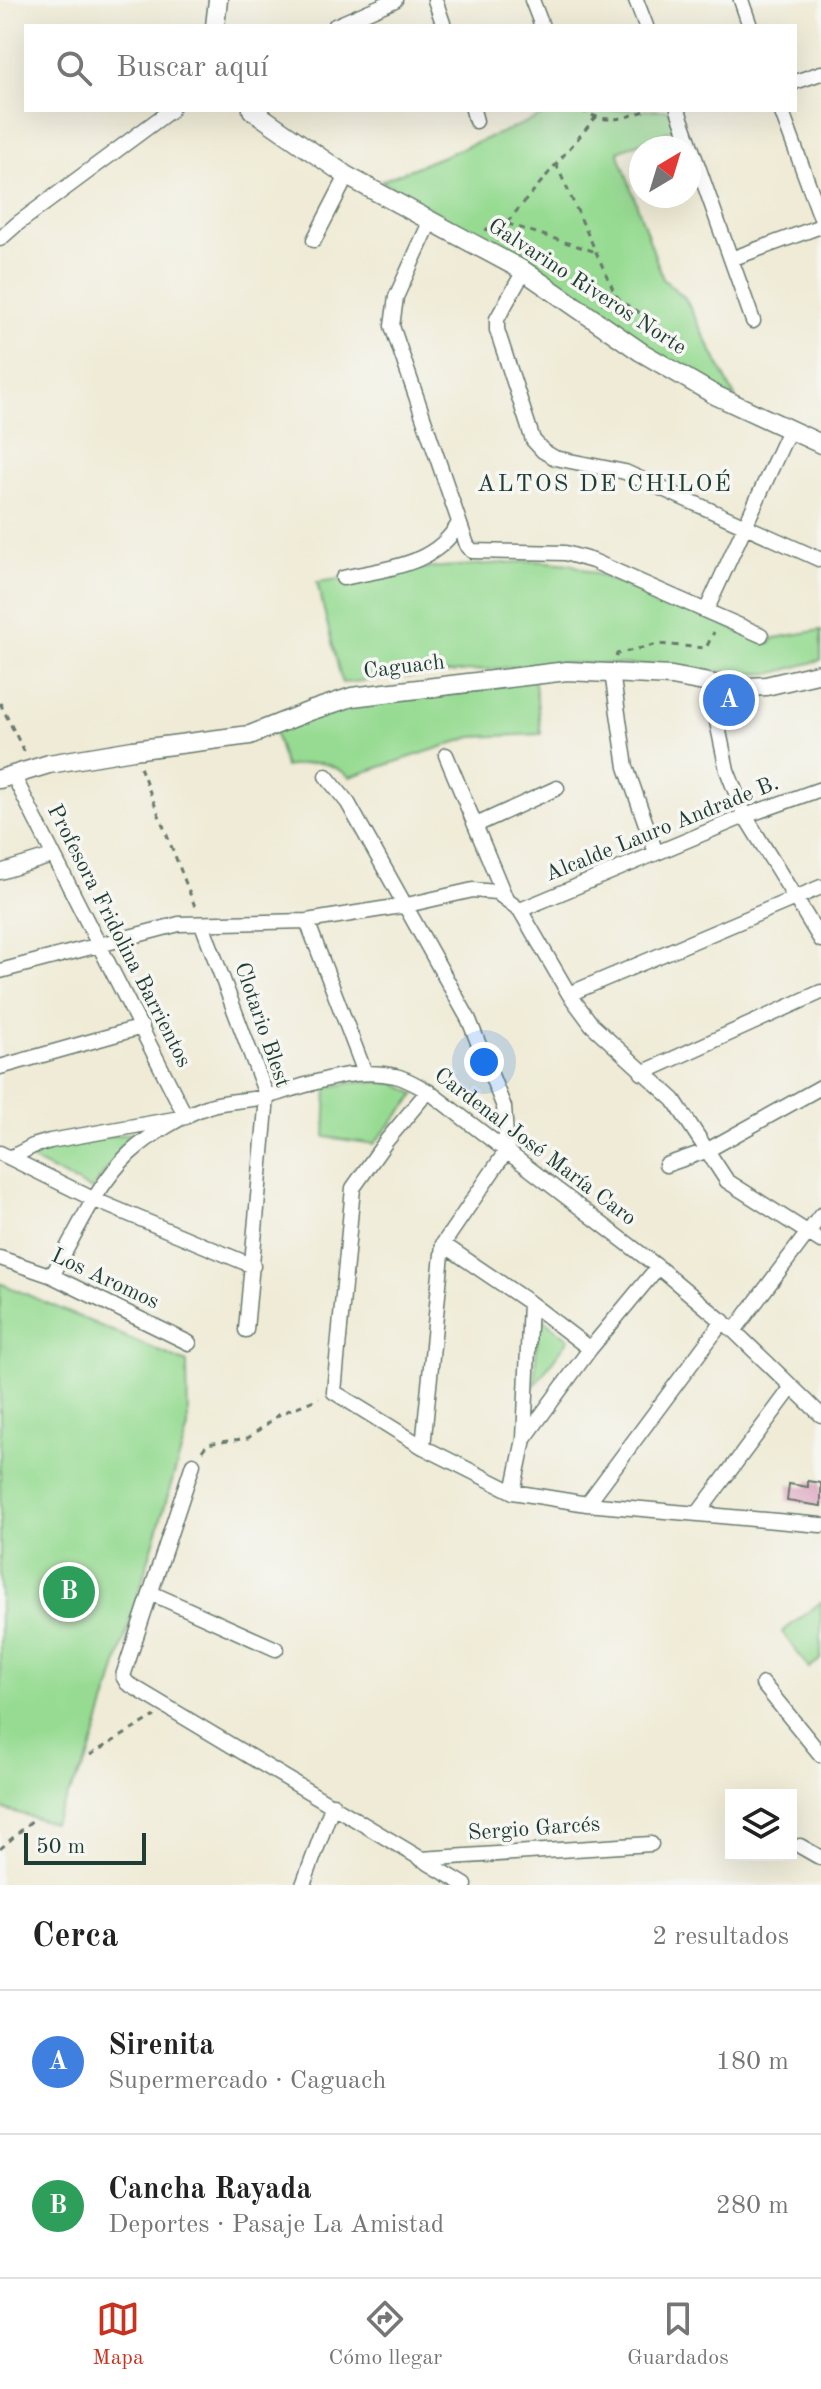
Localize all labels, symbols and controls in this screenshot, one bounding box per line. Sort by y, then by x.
search box [24,24,797,112]
icon: search [52,46,96,90]
text: Buscar aquí [116,53,268,83]
north arrow [629,136,701,208]
street label: Galvarino Riveros Norte [484,215,690,359]
district label: ALTOS DE CHILOÉ [477,469,733,497]
street label: Caguach [362,651,446,683]
pin: A [703,670,755,730]
street label: Alcalde Lauro Andrade B. [542,772,782,886]
street label: Profesora Fridolina Barrientos [43,801,195,1071]
street label: Clotario Blest [230,960,294,1090]
your location [464,1042,504,1082]
street label: Cardenal José María Caro [430,1064,640,1230]
street label: Los Aromos [48,1245,162,1313]
pin: B [43,1562,95,1622]
map controls [725,1789,797,1861]
button: layers [725,1789,797,1861]
street label: Sergio Garcés [467,1813,601,1845]
scale bar [24,1829,146,1865]
text: 50 m [36,1836,85,1858]
text: Cerca [32,1920,118,1954]
text: 2 resultados [652,1924,789,1950]
text: Sirenita [108,2031,214,2061]
text: A [48,2049,68,2075]
text: 180 m [716,2049,789,2075]
text: Supermercado · Caguach [108,2068,386,2094]
text: Cancha Rayada [108,2175,312,2205]
text: B [49,2193,67,2219]
text: 280 m [716,2193,789,2219]
text: Deportes · Pasaje La Amistad [108,2212,444,2238]
tab: Mapa [92,2297,144,2372]
tab: Cómo llegar [328,2297,442,2372]
tab: Guardados [627,2297,729,2372]

